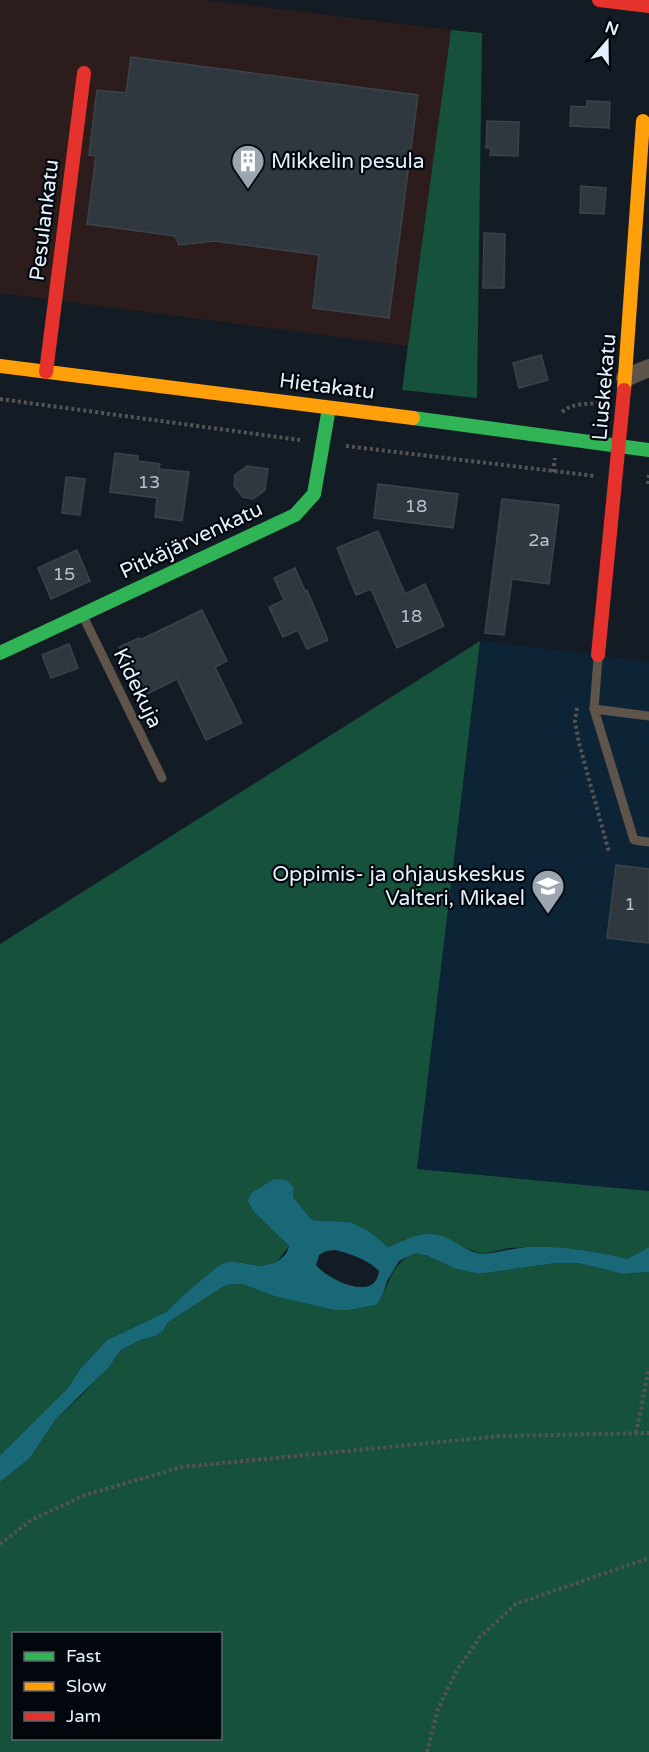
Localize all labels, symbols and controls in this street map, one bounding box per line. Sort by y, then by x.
north arrow [577,12,637,72]
text: N [602,17,621,40]
building icon: Mikkelin pesula [230,143,266,190]
place label: Mikkelin pesula [271,149,425,174]
street label: Pesulankatu [25,158,64,282]
street label: Liuskekatu [587,333,622,441]
street label: Hietakatu [278,368,376,405]
house number: 13 [138,471,160,493]
house number: 18 [405,495,427,517]
street label: Pitkäjärvenkatu [116,496,267,584]
house number: 2a [528,529,550,551]
house number: 15 [53,563,75,585]
house number: 18 [400,605,422,627]
street label: Kidekuja [108,644,168,732]
place label: Oppimis- ja ohjauskeskus Valteri, Mikael [272,862,525,911]
school or university icon: Oppimis- ja ohjauskeskus Valteri, Mikael [530,868,566,915]
house number: 1 [624,893,636,915]
legend [12,1632,222,1740]
text: Fast [66,1645,101,1667]
text: Slow [66,1675,107,1697]
text: Jam [66,1705,101,1727]

